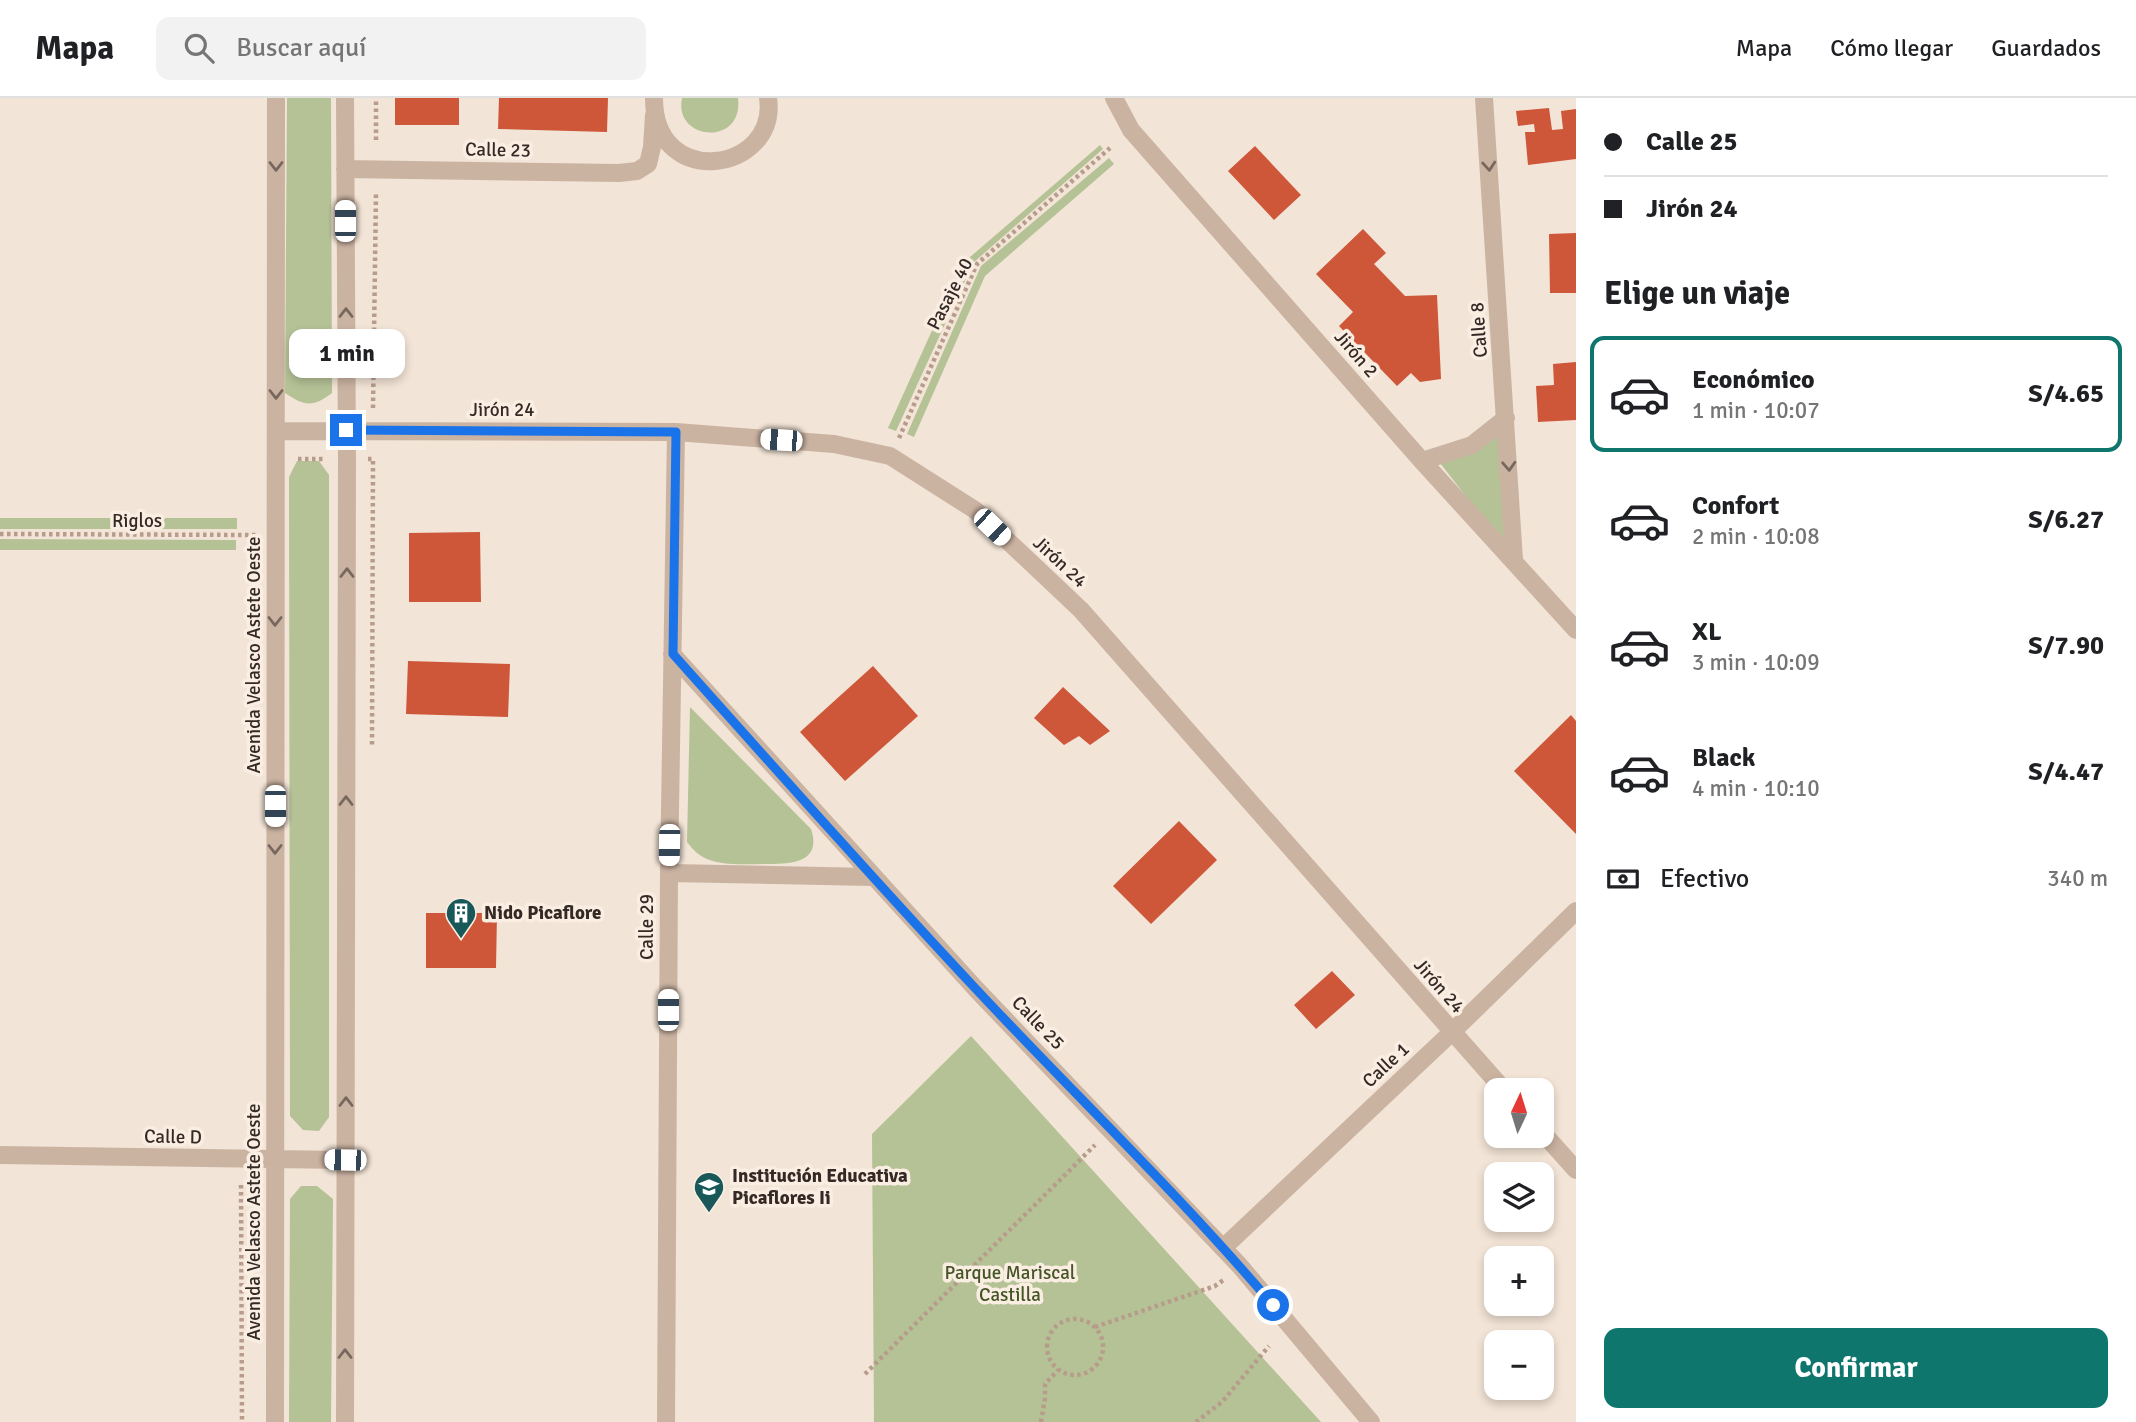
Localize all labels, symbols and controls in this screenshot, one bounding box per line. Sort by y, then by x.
search box [156,17,646,80]
text: Mapa [35,28,114,69]
icon: search [180,29,218,67]
text: Buscar aquí [236,32,366,64]
text: Mapa [1736,33,1792,63]
text: Cómo llegar [1830,33,1953,63]
text: Guardados [1991,33,2101,63]
text: Calle 25 [1646,126,1738,158]
street label: Calle 23 [465,137,531,163]
one-way arrow [268,161,284,172]
one-way arrow [1481,161,1496,172]
text: Jirón 24 [1646,193,1738,225]
car [335,200,356,242]
street label: Pasaje 40 [922,254,978,334]
text: Elige un viaje [1604,274,1790,313]
street label: Calle 8 [1465,301,1493,359]
one-way arrow [338,307,354,318]
street label: Jirón 2 [1329,325,1383,383]
callout: 1 min [288,328,404,378]
text: 1 min [319,339,375,368]
icon: car [1608,363,1671,426]
text: Económico [1692,364,1815,396]
text: S/4.65 [2028,378,2104,410]
one-way arrow [268,389,284,399]
text: 1 min · 10:07 [1692,396,1820,425]
street label: Jirón 24 [469,398,535,422]
route end [330,414,362,446]
car [760,428,803,452]
one-way arrow [1501,461,1516,472]
icon: car [1608,489,1671,552]
text: Confort [1692,490,1779,522]
text: S/6.27 [2028,504,2104,536]
car [970,505,1015,549]
street label: Riglos [112,509,162,533]
text: 2 min · 10:08 [1692,522,1820,551]
street label: Jirón 24 [1028,531,1092,593]
street label: Avenida Velasco Astete Oeste [242,537,266,773]
one-way arrow [339,568,355,578]
icon: car [1608,615,1671,678]
one-way arrow [267,616,283,627]
text: XL [1692,616,1722,648]
text: S/7.90 [2028,630,2104,662]
text: 3 min · 10:09 [1692,648,1820,677]
icon: car [1608,741,1671,804]
text: Black [1692,742,1755,774]
text: S/4.47 [2028,756,2104,788]
text: 4 min · 10:10 [1692,774,1820,803]
car [265,785,286,827]
one-way arrow [338,795,354,806]
car [659,824,680,866]
one-way arrow [267,844,283,854]
icon: cash [1604,860,1642,898]
text: Efectivo [1660,863,1749,895]
text: 340 m [2047,864,2108,893]
street label: Calle 29 [635,894,659,960]
building icon: Nido Picaflore [444,896,478,940]
place label: Nido Picaflore [484,901,602,925]
street label: Jirón 24 [1409,954,1469,1018]
car [658,989,679,1031]
street label: Calle 25 [1006,991,1070,1055]
street label: Calle 1 [1357,1037,1415,1093]
north arrow [1484,1078,1554,1148]
map controls [1484,1078,1554,1400]
one-way arrow [338,1096,354,1107]
street label: Avenida Velasco Astete Oeste [242,1104,266,1340]
street label: Calle D [144,1124,202,1150]
car [324,1149,367,1171]
button: layers [1484,1162,1554,1232]
place label: Institución Educativa Picaflores Ii [732,1164,908,1210]
school or university icon: Institución Educativa Picaflores Ii [692,1170,726,1214]
button: + [1484,1246,1554,1316]
park label: Parque Mariscal Castilla [945,1261,1075,1307]
route start [1257,1289,1289,1321]
button: Confirmar [1604,1328,2108,1408]
button: − [1484,1330,1554,1400]
one-way arrow [337,1348,353,1359]

